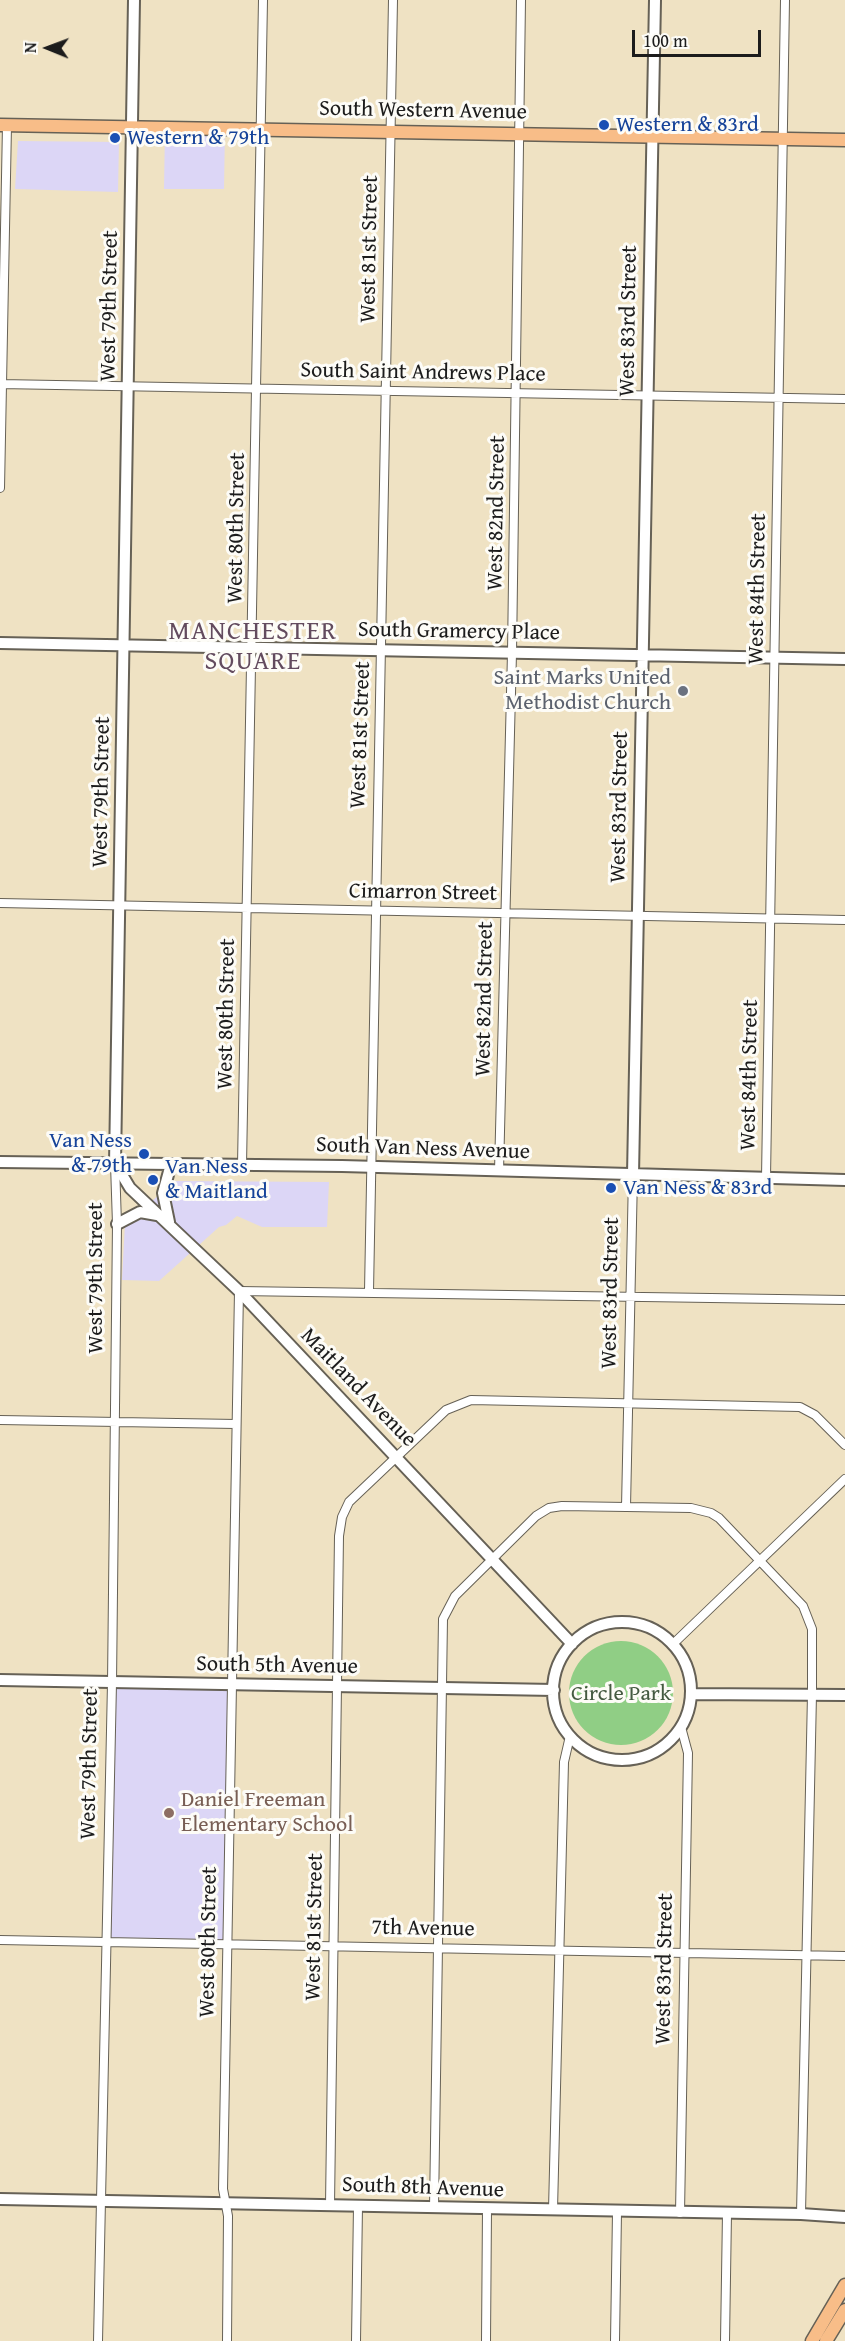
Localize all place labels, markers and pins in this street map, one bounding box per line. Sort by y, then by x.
place label: Western & 83rd [616,112,759,138]
marker: Western & 83rd [597,118,611,132]
place label: Western & 79th [127,125,269,151]
marker: Western & 79th [108,131,122,145]
place label: Saint Marks United Methodist Church [494,665,671,716]
marker: Saint Marks United Methodist Church [676,684,690,698]
place label: Van Ness & 79th [49,1128,132,1180]
marker: Van Ness & 79th [137,1147,151,1161]
place label: Van Ness & Maitland [165,1154,268,1206]
marker: Van Ness & Maitland [146,1173,160,1187]
place label: Van Ness & 83rd [623,1175,772,1201]
marker: Van Ness & 83rd [604,1181,618,1195]
place label: Daniel Freeman Elementary School [181,1787,353,1838]
marker: Daniel Freeman Elementary School [162,1806,176,1820]

